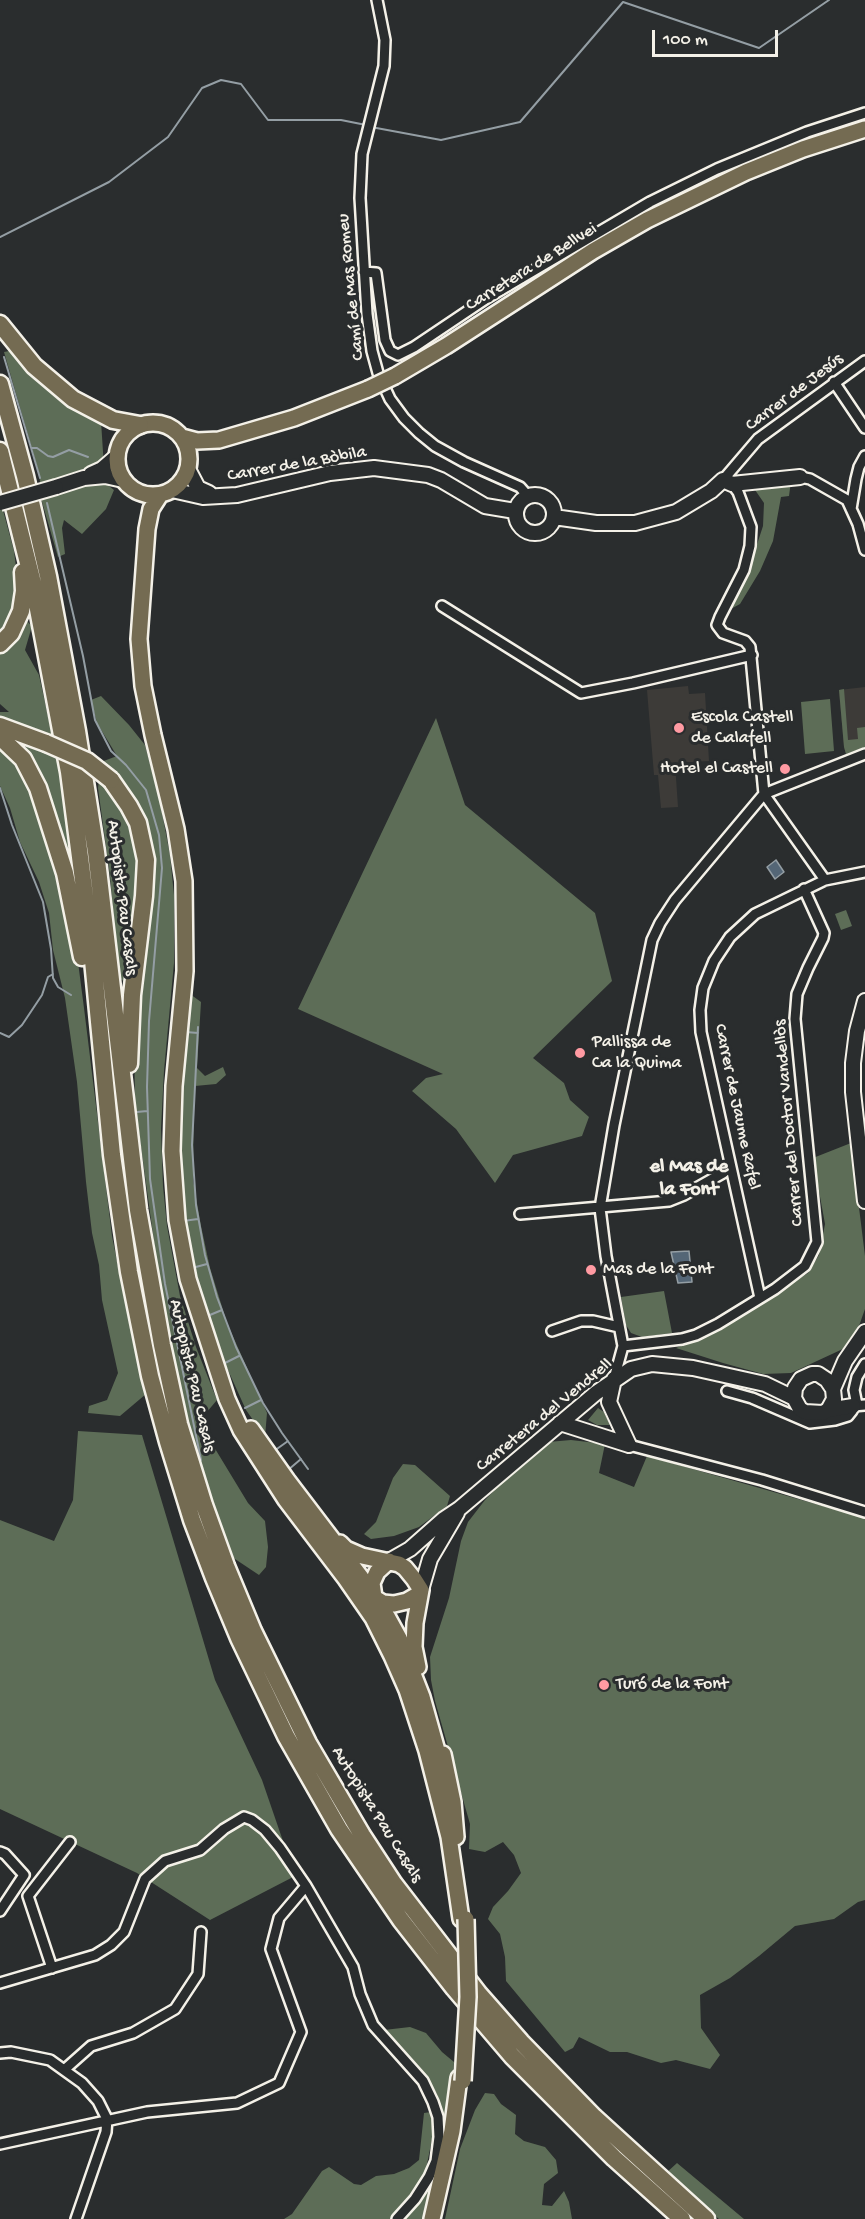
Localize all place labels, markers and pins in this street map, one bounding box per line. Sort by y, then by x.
place label: Escola Castell de Calafell [691,707,793,750]
marker: Escola Castell de Calafell [672,721,686,735]
place label: Hotel el Castell [660,758,773,780]
marker: Hotel el Castell [778,762,792,776]
place label: Pallissa de Ca la Quima [592,1032,681,1074]
marker: Pallissa de Ca la Quima [573,1046,587,1060]
place label: Mas de la Font [603,1259,713,1281]
marker: Mas de la Font [584,1263,598,1277]
place label: Turó de la Font [616,1674,728,1696]
marker: Turó de la Font [597,1678,611,1692]

